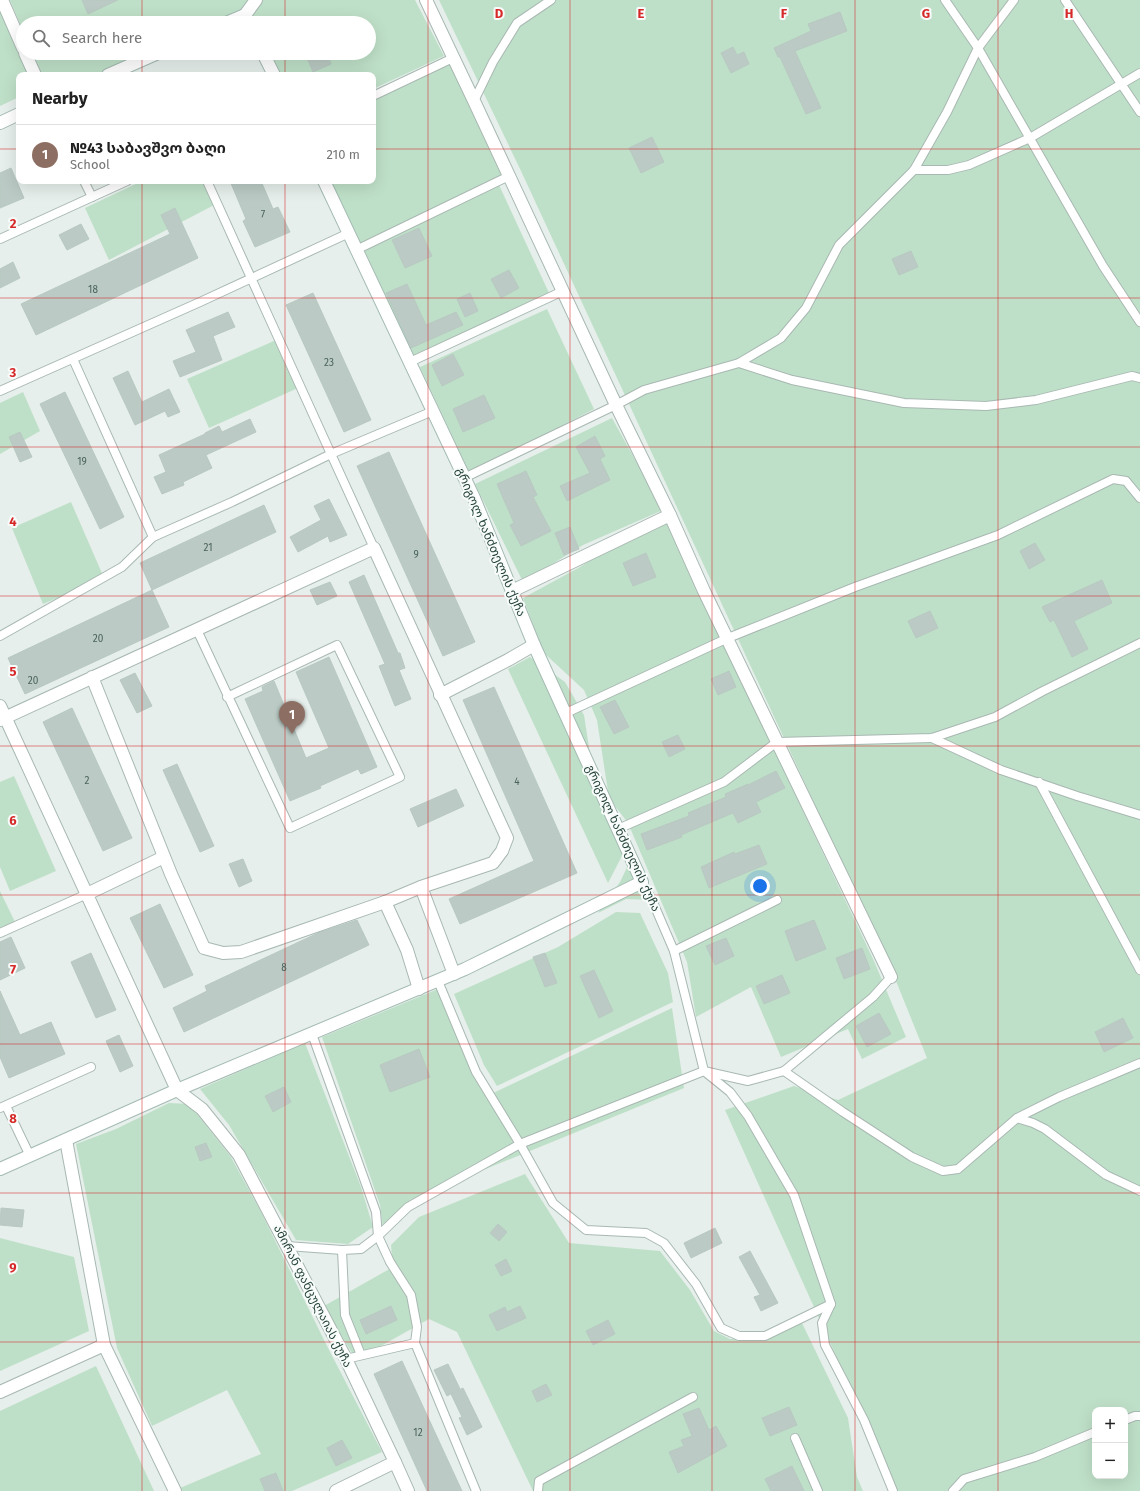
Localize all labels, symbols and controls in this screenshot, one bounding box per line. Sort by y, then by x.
text: D [495,6,504,21]
text: E [638,6,645,21]
text: F [781,6,788,21]
text: G [922,6,930,21]
text: H [1065,6,1073,21]
search box [16,16,376,60]
icon: search [30,27,52,49]
text: Search here [62,29,142,47]
text: Nearby [32,88,87,109]
text: №43 საბავშვო ბაღი [70,139,226,157]
text: 1 [42,147,48,162]
text: 210 m [326,147,360,162]
text: School [70,157,110,172]
house number: 7 [261,209,266,221]
text: 2 [10,216,17,231]
house number: 18 [88,284,98,296]
house number: 23 [324,357,334,369]
text: 3 [9,365,17,380]
house number: 19 [77,456,87,468]
street label: გრიგოლ ხანძთელის ქუჩა [452,465,529,619]
text: 4 [9,514,17,529]
house number: 21 [203,542,213,554]
house number: 9 [413,549,419,561]
house number: 20 [93,633,104,645]
text: 5 [10,664,17,679]
house number: 20 [28,675,39,687]
pin: 1 [279,701,305,734]
street label: გრიგოლ ხანძთელის ქუჩა [582,762,663,914]
house number: 2 [85,775,90,787]
house number: 4 [514,776,520,788]
text: 6 [9,813,17,828]
your location [750,876,770,896]
text: 7 [10,962,16,977]
house number: 8 [281,962,287,974]
text: 8 [9,1111,17,1126]
street label: ამირან ფანცულაიას ქუჩა [270,1222,355,1370]
text: 9 [9,1260,17,1275]
map controls [1092,1407,1128,1479]
button: + [1092,1407,1128,1443]
house number: 12 [413,1427,423,1439]
button: − [1092,1443,1128,1479]

